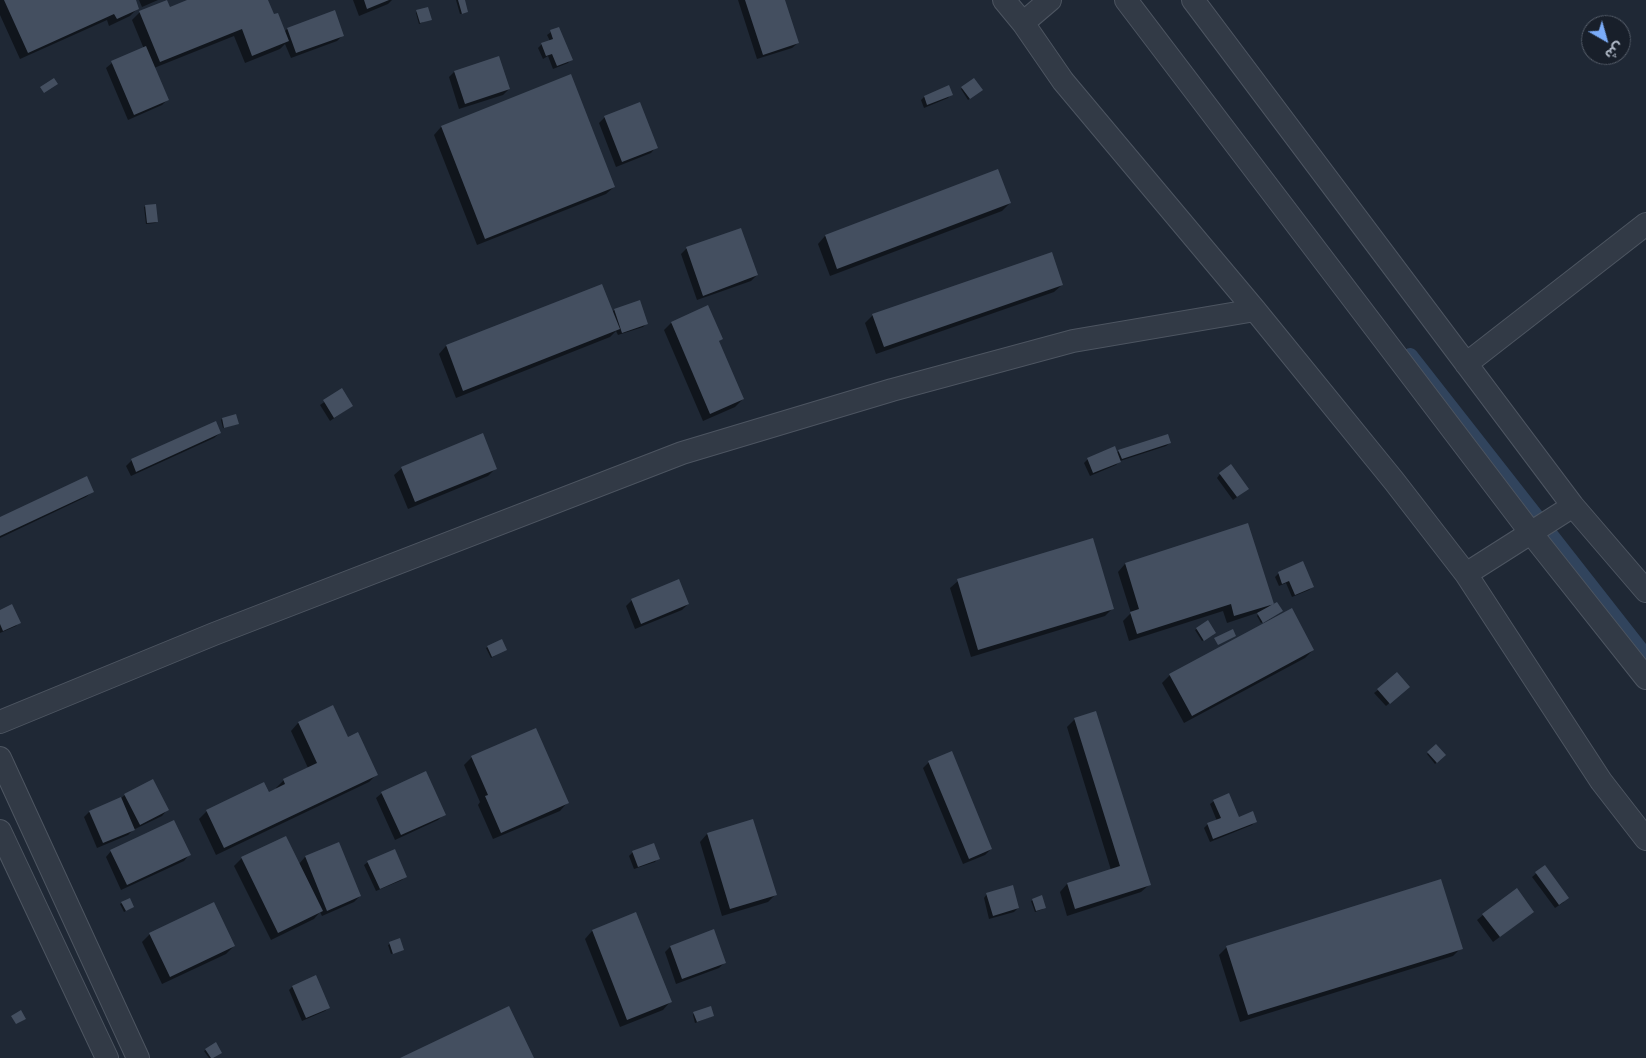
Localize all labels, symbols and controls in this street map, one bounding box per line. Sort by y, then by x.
north arrow [1581,15,1631,65]
text: ش [1601,37,1628,65]

